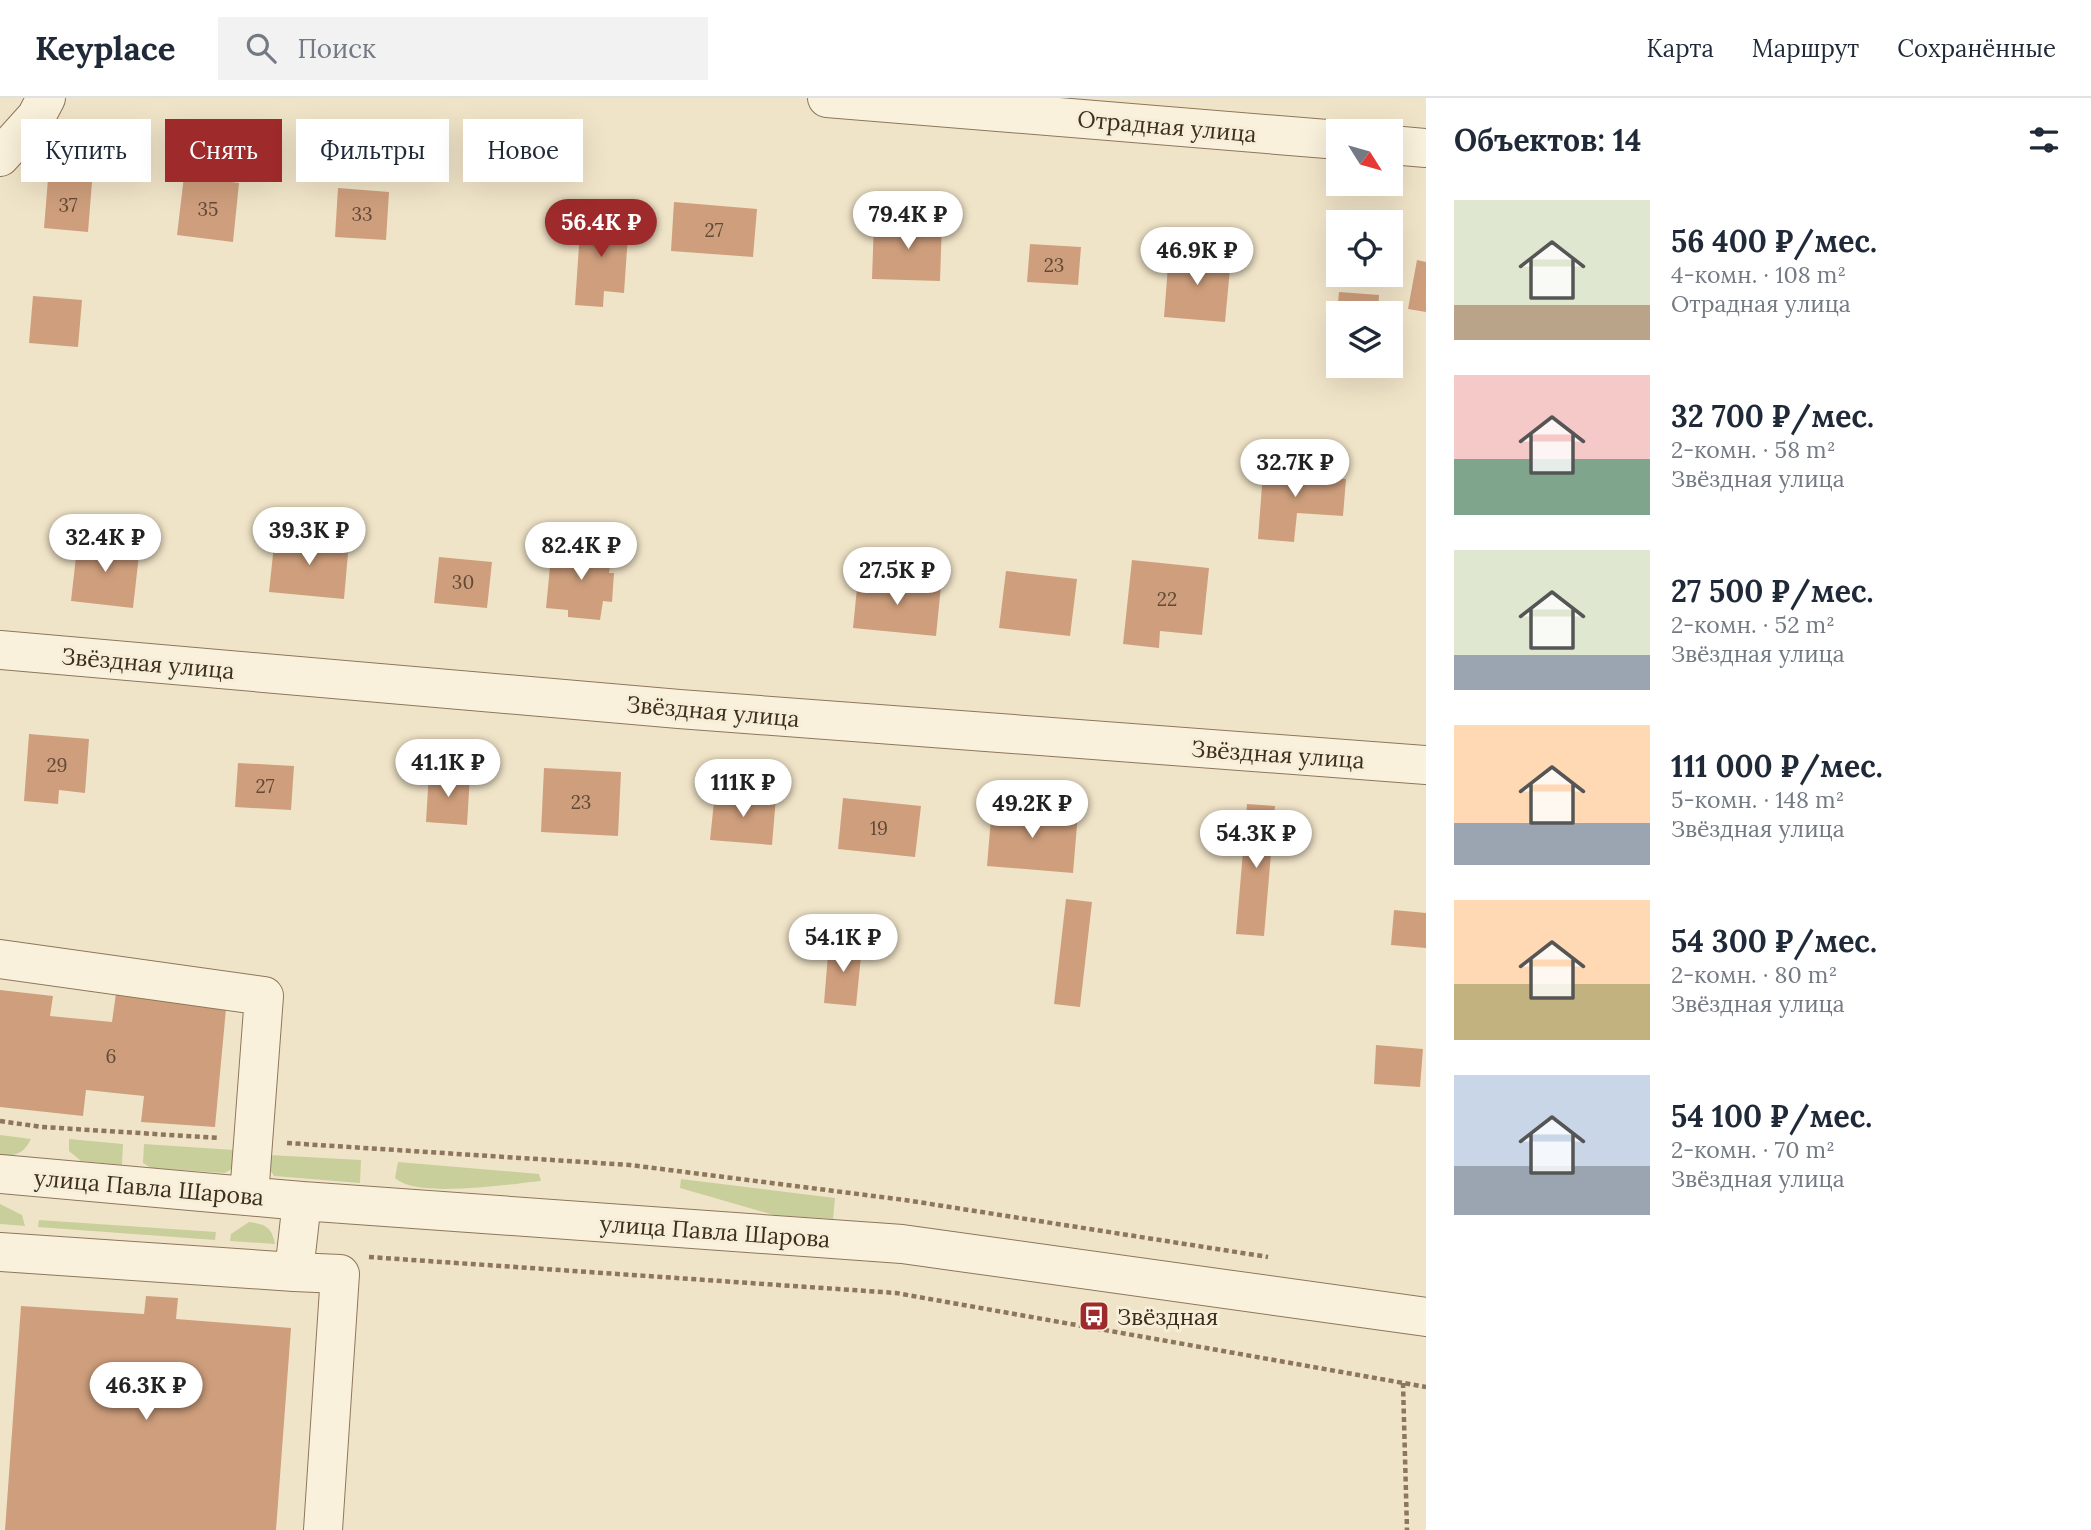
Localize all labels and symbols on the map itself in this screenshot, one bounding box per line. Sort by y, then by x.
street label: Отрадная улица [1076,104,1258,148]
north arrow [1326,119,1404,196]
pin: 79.4K ₽ [843,192,973,251]
house number: 37 [59,193,78,217]
house number: 35 [198,197,218,221]
pin: 56.4K ₽ [536,200,666,259]
house number: 33 [351,202,373,226]
house number: 27 [705,218,724,242]
pin: 46.9K ₽ [1132,228,1262,287]
house number: 23 [1044,253,1064,277]
pin: 32.7K ₽ [1230,440,1360,499]
pin: 39.3K ₽ [244,508,374,567]
pin: 32.4K ₽ [40,514,170,574]
pin: 82.4K ₽ [516,522,646,582]
pin: 27.5K ₽ [832,547,962,607]
house number: 30 [452,570,474,594]
house number: 22 [1157,587,1177,611]
street label: Звёздная улица [60,641,236,685]
street label: Звёздная улица [625,689,801,733]
street label: Звёздная улица [1190,733,1366,775]
pin: 41.1K ₽ [383,740,513,799]
house number: 29 [46,753,68,777]
pin: 111K ₽ [686,760,800,819]
house number: 27 [256,774,275,798]
pin: 49.2K ₽ [967,780,1097,840]
house number: 23 [571,790,591,814]
pin: 54.3K ₽ [1191,810,1321,870]
house number: 19 [870,816,888,840]
pin: 54.1K ₽ [778,914,908,974]
house number: 6 [106,1044,117,1068]
street label: улица Павла Шарова [33,1162,265,1212]
street label: улица Павла Шарова [599,1208,831,1254]
bus stop icon: Звёздная [1077,1299,1111,1333]
place label: Звёздная [1117,1302,1218,1331]
pin: 46.3K ₽ [81,1362,211,1422]

